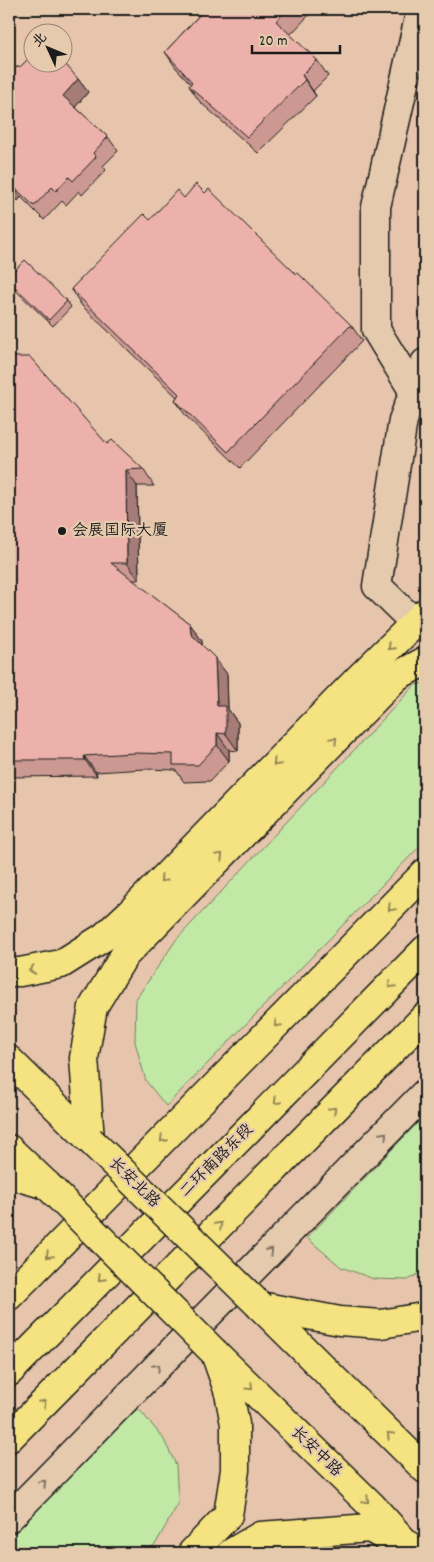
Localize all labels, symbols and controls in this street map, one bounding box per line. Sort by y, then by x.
north arrow [22,22,72,72]
scale bar [252,22,339,54]
text: 北 [28,28,52,52]
text: 20 m [259,31,287,53]
place label: 会展国际大厦 [72,520,168,543]
marker: 会展国际大厦 [56,525,68,537]
one-way arrow [387,641,396,650]
one-way arrow [328,737,337,746]
one-way arrow [273,757,282,766]
one-way arrow [214,853,223,862]
one-way arrow [160,874,169,883]
one-way arrow [388,902,397,911]
one-way arrow [28,964,37,975]
one-way arrow [388,979,397,988]
one-way arrow [274,1018,283,1027]
one-way arrow [274,1095,283,1104]
one-way arrow [328,1107,337,1116]
street label: 二环南路东段 [175,1119,259,1203]
one-way arrow [378,1132,387,1141]
one-way arrow [160,1134,169,1143]
street label: 长安北路 [103,1152,165,1214]
one-way arrow [213,1222,222,1231]
one-way arrow [264,1248,273,1257]
one-way arrow [46,1249,55,1258]
one-way arrow [98,1273,107,1282]
one-way arrow [151,1364,160,1373]
one-way arrow [244,1381,253,1390]
one-way arrow [37,1400,46,1409]
street label: 长安中路 [285,1421,347,1483]
one-way arrow [387,1432,396,1441]
one-way arrow [37,1480,46,1489]
one-way arrow [360,1495,369,1504]

